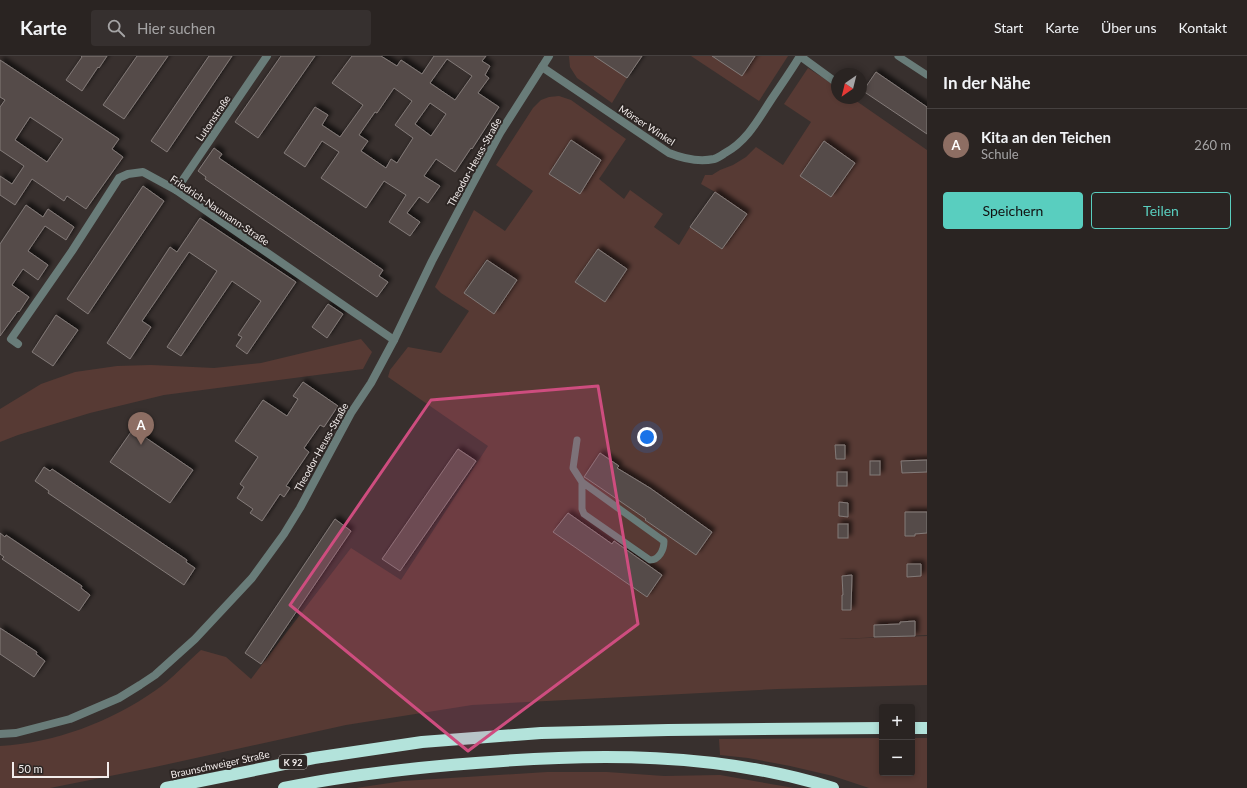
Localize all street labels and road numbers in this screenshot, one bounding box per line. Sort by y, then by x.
street label: Lutonstraße [193,93,233,143]
street label: Mörser Winkel [617,102,677,148]
street label: Theodor-Heuss-Straße [445,115,503,209]
street label: Friedrich-Naumann-Straße [168,172,272,248]
street label: Theodor-Heuss-Straße [292,400,350,494]
street label: Braunschweiger Straße [169,748,271,780]
road number: K 92 [279,755,307,769]

